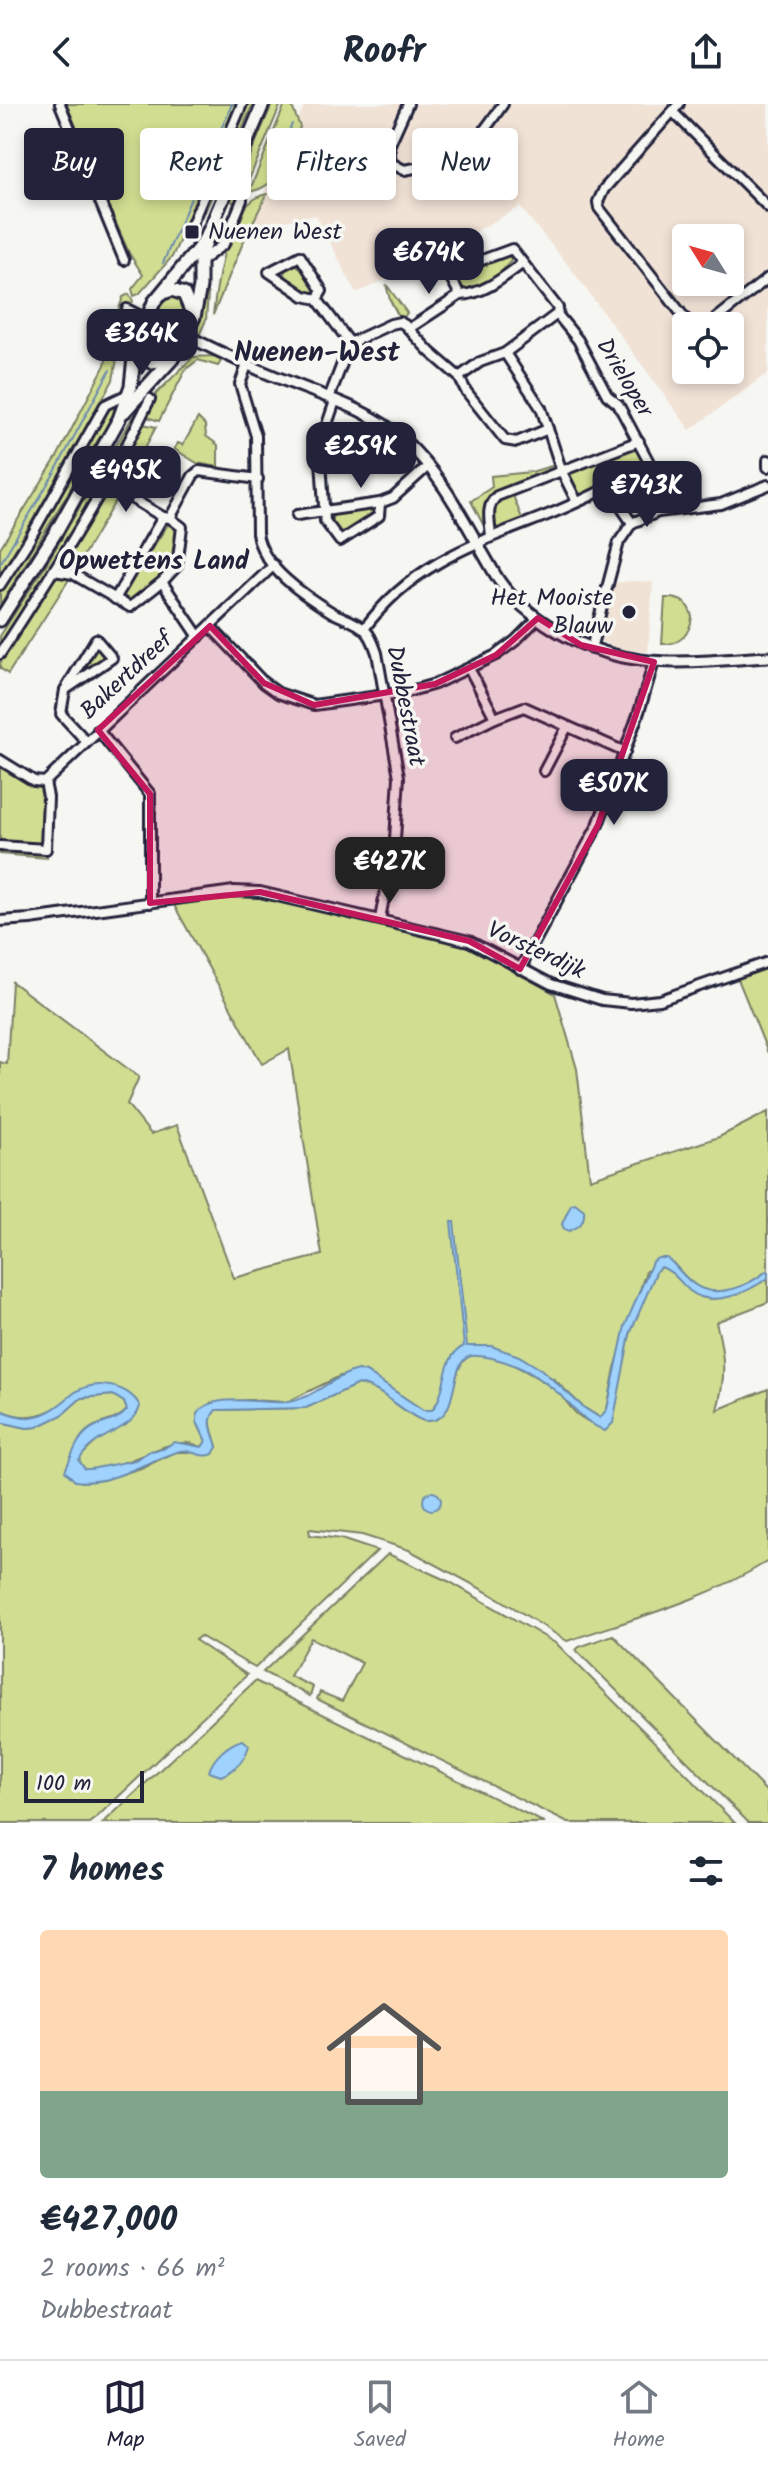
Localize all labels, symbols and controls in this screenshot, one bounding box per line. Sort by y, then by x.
text: Roofr [342,24,426,81]
icon: back [40,30,84,74]
icon: share [684,30,728,74]
chip: Buy [24,128,124,200]
chip: Rent [140,128,251,200]
chip: Filters [267,128,396,200]
chip: New [412,128,518,200]
place label: Nuenen West [208,213,342,252]
marker: Nuenen West [183,223,201,241]
north arrow [672,224,744,296]
map controls [672,224,744,384]
pin: €674K [373,228,485,296]
text: €674K [393,233,465,275]
pin: €364K [86,309,198,377]
button: locate [672,312,744,384]
text: €364K [105,314,179,356]
district label: Nuenen-West [234,331,400,376]
street label: Drieloper [585,331,664,427]
pin: €259K [305,422,417,490]
text: €259K [324,427,398,469]
pin: €495K [70,446,182,514]
text: €495K [90,451,162,493]
pin: €743K [591,461,703,529]
text: €743K [611,466,683,508]
district label: Opwettens Land [59,541,250,583]
place label: Het Mooiste Blauw [491,579,614,646]
marker: Het Mooiste Blauw [620,603,638,621]
street label: Bakertdreef [71,620,185,730]
street label: Dubbestraat [374,642,436,770]
pin: €507K [558,759,670,827]
text: €507K [579,764,649,806]
pin: €427K [334,837,446,905]
text: €427K [353,842,427,884]
street label: Vorsterdijk [480,911,592,991]
scale bar [24,1767,144,1803]
text: 100 m [36,1767,91,1802]
text: 7 homes [40,1844,164,1898]
icon: filters [684,1849,728,1893]
icon: home [312,1982,456,2126]
text: €427,000 [40,2194,177,2248]
text: 2 rooms · 66 m² [40,2248,225,2290]
text: Dubbestraat [40,2290,172,2332]
tab: Map [103,2375,147,2458]
tab: Saved [354,2375,406,2458]
tab: Home [613,2375,665,2458]

